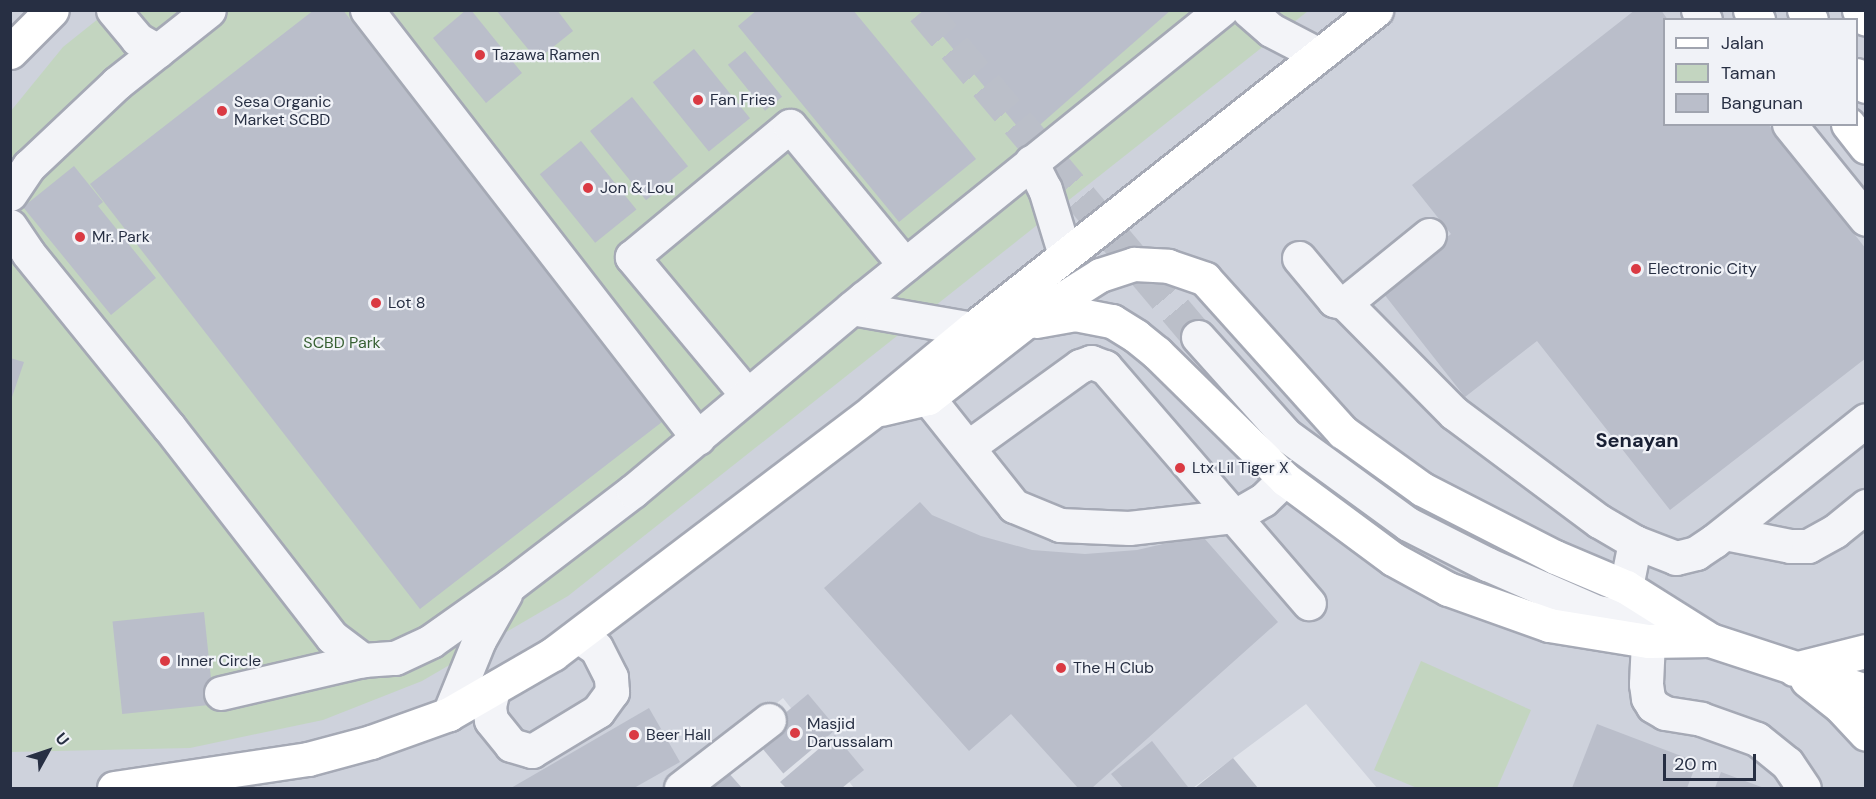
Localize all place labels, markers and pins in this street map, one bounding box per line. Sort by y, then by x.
place label: Tazawa Ramen [492,45,600,65]
marker: Tazawa Ramen [473,48,487,62]
place label: Fan Fries [710,90,776,110]
place label: Sesa Organic Market SCBD [234,92,331,130]
marker: Fan Fries [691,93,705,107]
marker: Sesa Organic Market SCBD [215,104,229,118]
place label: Jon & Lou [600,178,674,198]
marker: Jon & Lou [581,181,595,195]
place label: Mr. Park [92,227,150,247]
marker: Mr. Park [73,230,87,244]
place label: Electronic City [1648,259,1757,279]
marker: Electronic City [1629,262,1643,276]
place label: Lot 8 [388,293,426,313]
marker: Lot 8 [369,296,383,310]
place label: Ltx Lil Tiger X [1192,458,1289,478]
marker: Ltx Lil Tiger X [1173,461,1187,475]
place label: Inner Circle [177,651,261,671]
marker: Inner Circle [158,654,172,668]
place label: The H Club [1073,658,1154,678]
marker: The H Club [1054,661,1068,675]
place label: Masjid Darussalam [807,714,893,752]
place label: Beer Hall [646,725,711,745]
marker: Masjid Darussalam [788,726,802,740]
marker: Beer Hall [627,728,641,742]

